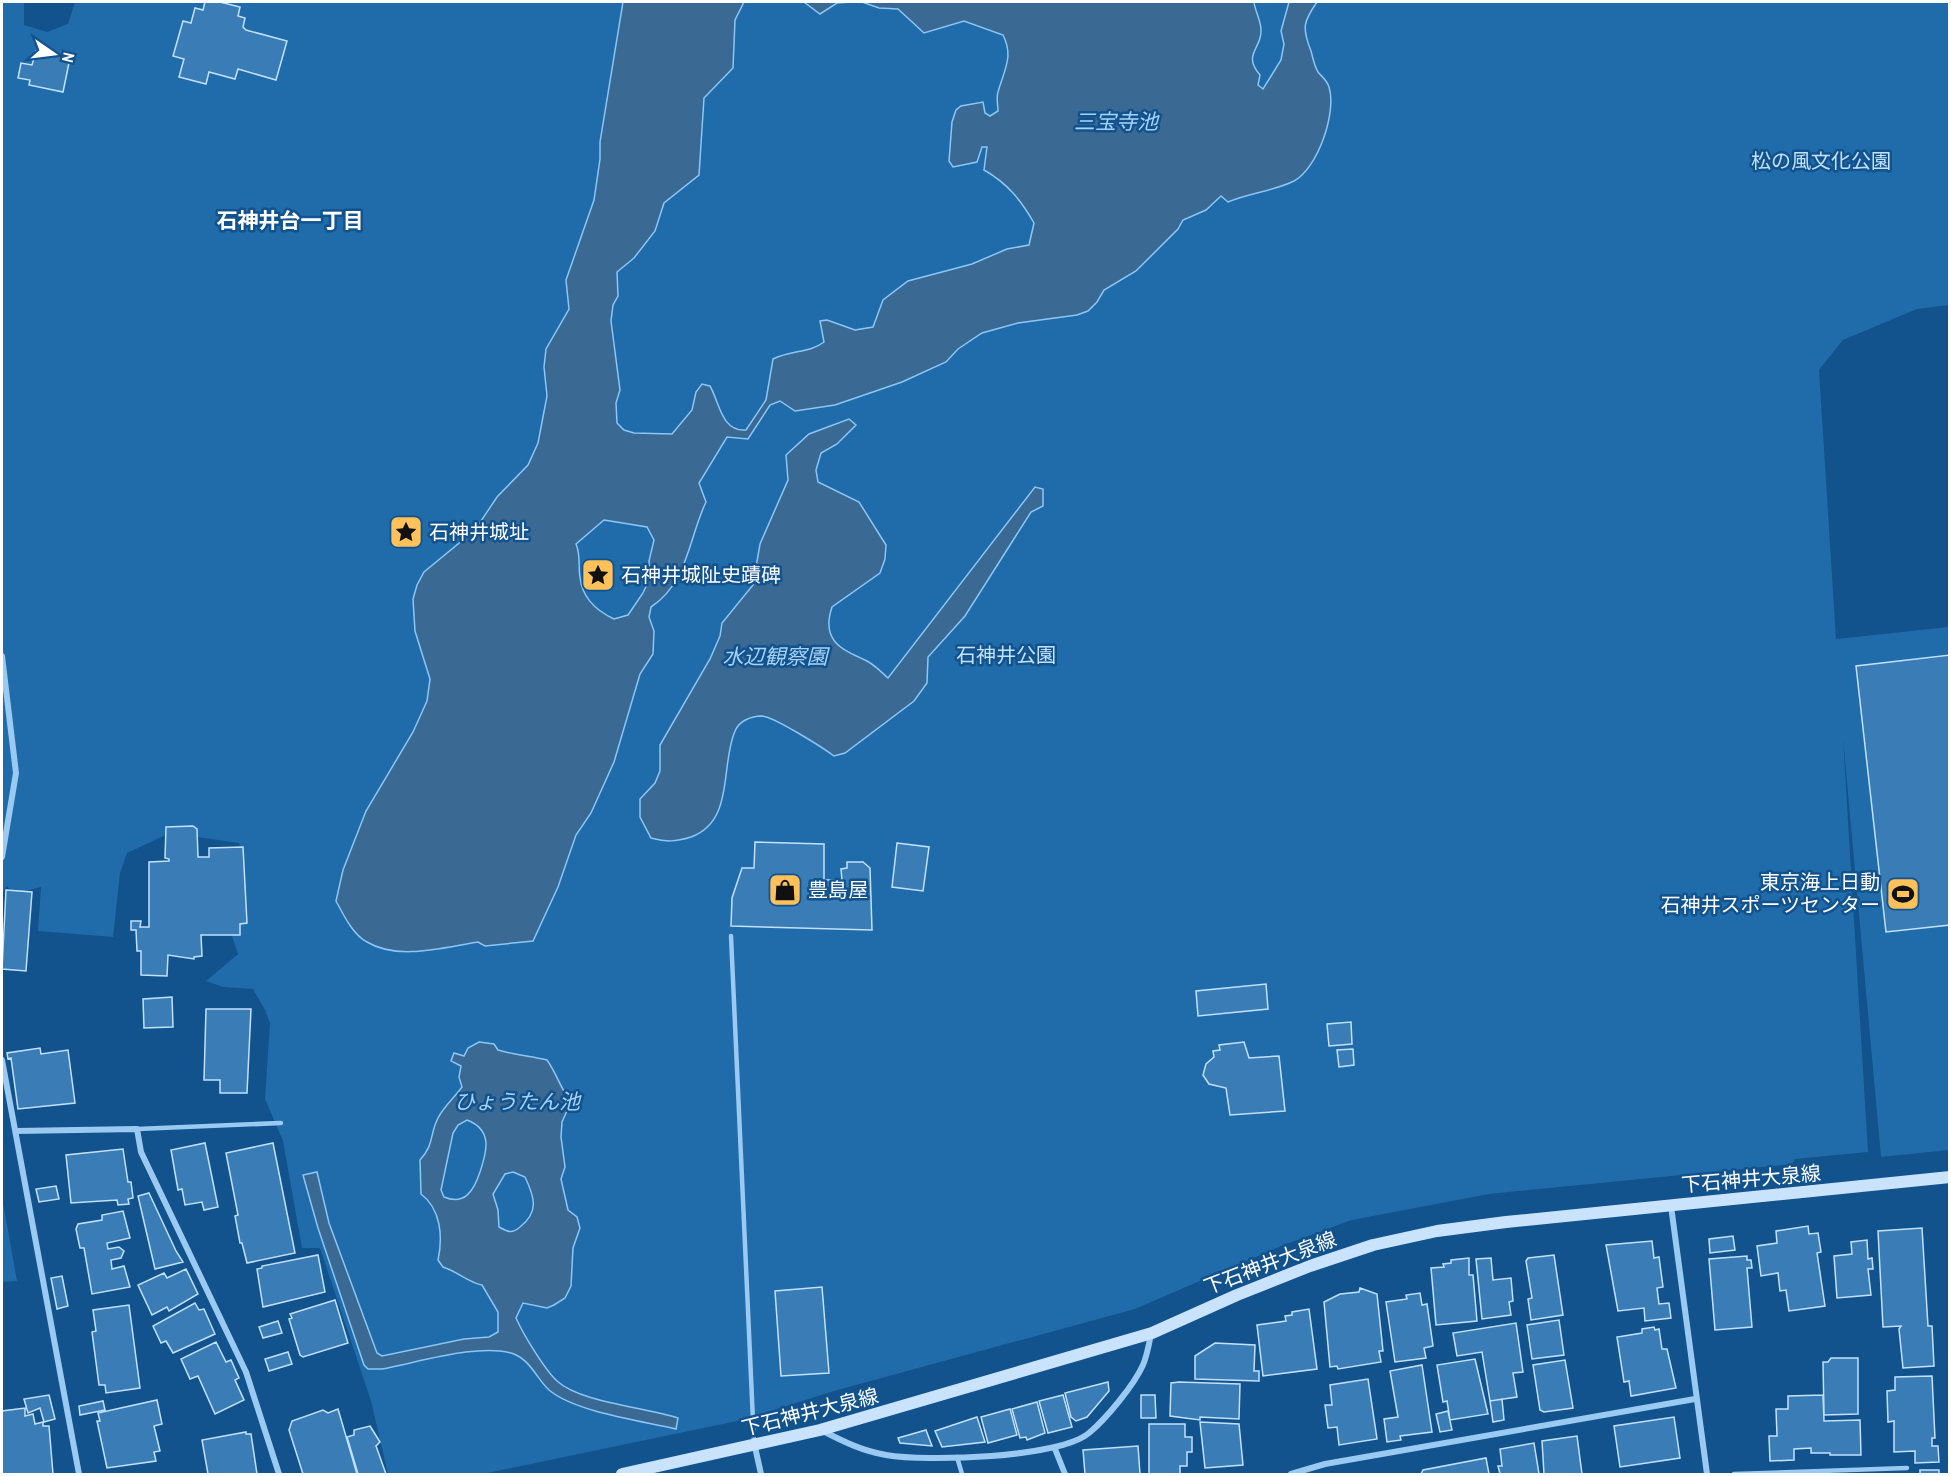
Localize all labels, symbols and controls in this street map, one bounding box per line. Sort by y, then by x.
north arrow [24,24,84,84]
text: N [57,50,80,65]
water label: 三宝寺池 [1074,107,1160,136]
park label: 松の風文化公園 [1751,147,1891,174]
district label: 石神井台一丁目 [217,206,364,235]
place icon: 石神井城址 [388,514,424,550]
place label: 石神井城址 [429,518,529,545]
place icon: 石神井城阯史蹟碑 [580,557,616,593]
place label: 石神井城阯史蹟碑 [621,561,781,588]
park label: 石神井公園 [956,641,1056,668]
water label: 水辺観察園 [723,642,830,671]
place label: 東京海上日動 石神井スポーツセンター [1660,868,1880,918]
shop icon: 豊島屋 [767,872,803,908]
place label: 豊島屋 [808,876,868,903]
sports icon: 東京海上日動 石神井スポーツセンター [1885,876,1921,912]
water label: ひょうたん池 [454,1087,582,1116]
street label: 下石神井大泉線 [1680,1159,1822,1198]
street label: 下石神井大泉線 [1200,1225,1340,1300]
street label: 下石神井大泉線 [739,1381,881,1442]

